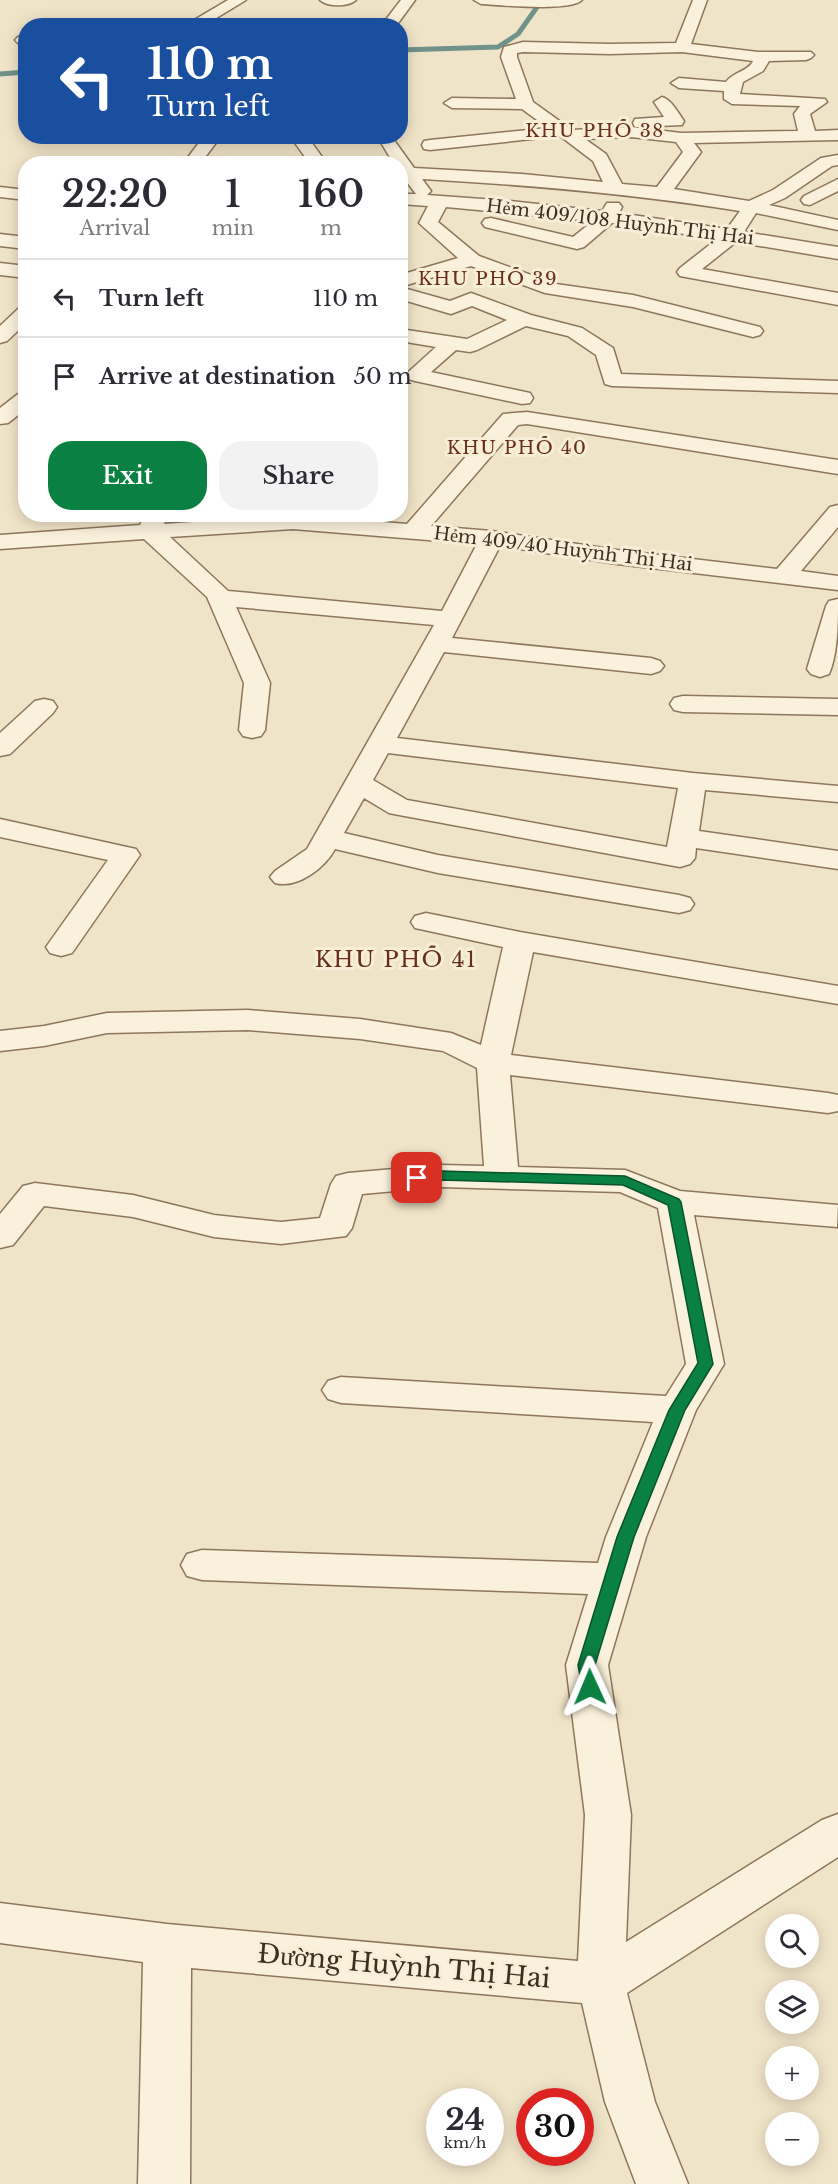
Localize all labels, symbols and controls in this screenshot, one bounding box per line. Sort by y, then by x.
text: 110 m [147,38,273,90]
icon: left [48,42,126,120]
text: Turn left [147,90,270,123]
district label: KHU PHỐ 38 [525,119,665,142]
text: 22:20 [62,172,168,217]
text: 1 [225,172,241,217]
text: 160 [298,172,364,217]
street label: Hẻm 409/108 Huỳnh Thị Hai [485,195,755,249]
text: Arrival [79,216,150,240]
text: min [212,216,254,240]
text: m [320,216,342,240]
district label: KHU PHỐ 39 [418,267,558,290]
icon: left [48,282,81,315]
text: Turn left [99,285,204,312]
text: 110 m [313,285,378,312]
icon: arrive [48,360,81,393]
text: Arrive at destination [99,363,336,390]
text: 50 m [354,363,412,390]
district label: KHU PHỐ 40 [447,436,587,459]
button: Exit [48,441,207,510]
button: Share [219,441,378,510]
street label: Hẻm 409/40 Huỳnh Thị Hai [432,522,694,576]
district label: KHU PHỐ 41 [315,945,477,973]
pin [391,1152,442,1203]
icon: arrive [400,1161,433,1194]
position arrow [558,1655,622,1719]
map controls [765,1914,819,2166]
button: search [765,1914,819,1968]
street label: Đường Huỳnh Thị Hai [256,1937,552,1995]
button: layers [765,1980,819,2034]
button: + [765,2046,819,2100]
speed limit sign: 30 [516,2088,594,2166]
text: 24 [445,2101,485,2138]
button: − [765,2112,819,2166]
text: km/h [444,2133,486,2152]

